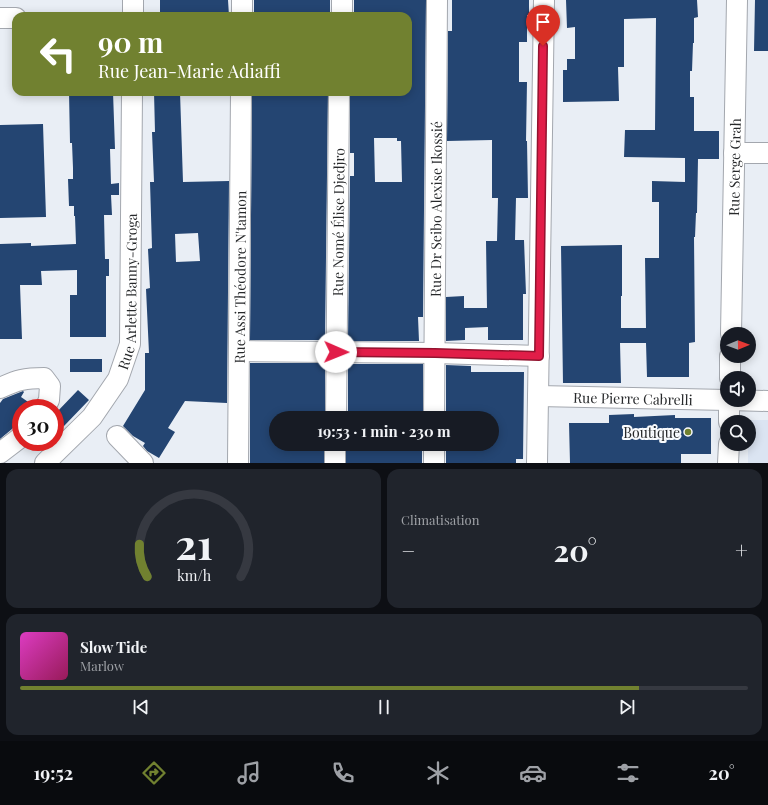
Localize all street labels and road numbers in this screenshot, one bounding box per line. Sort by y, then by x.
street label: Rue Serge Grah [724,117,744,216]
street label: Rue Dr Seibo Alexise Ikossié [425,121,446,297]
street label: Rue Nomé Élise Djedjro [328,148,348,296]
street label: Rue Assi Théodore N'tamon [229,190,250,364]
street label: Rue Arlette Banny-Groga [112,213,141,372]
street label: Rue Pierre Cabrelli [573,387,693,409]

